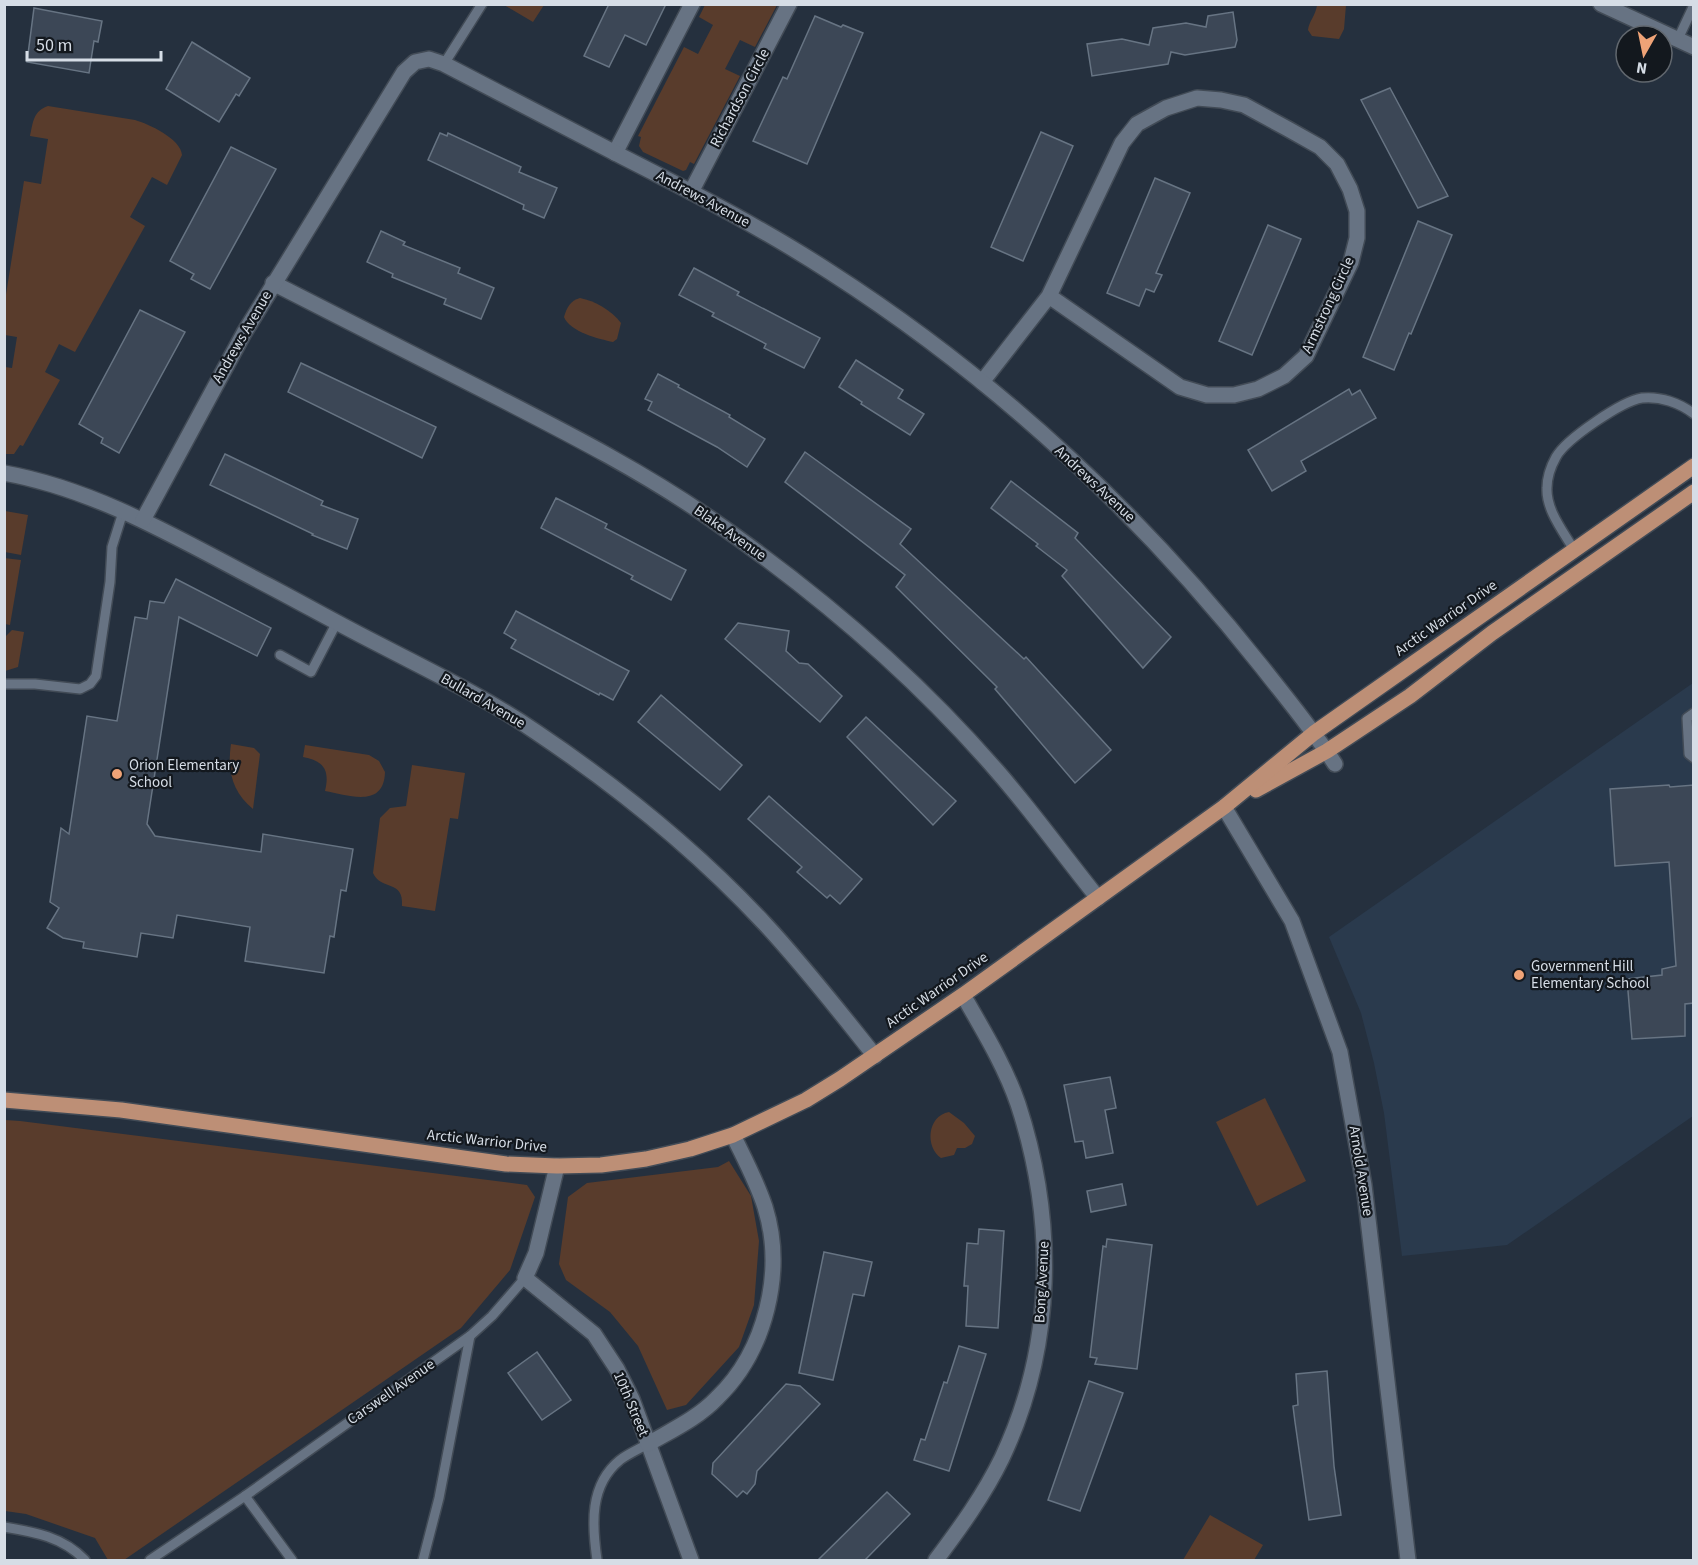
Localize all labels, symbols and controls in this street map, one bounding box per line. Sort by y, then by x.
scale bar [27,24,160,62]
north arrow [1614,24,1674,84]
text: 50 m [36,33,72,58]
street label: Richardson Circle [705,45,775,151]
text: N [1635,56,1649,80]
street label: Andrews Avenue [652,165,754,233]
street label: Armstrong Circle [1296,253,1360,357]
street label: Andrews Avenue [207,287,277,387]
street label: Andrews Avenue [1050,441,1140,527]
street label: Blake Avenue [690,500,770,566]
street label: Arctic Warrior Drive [1391,575,1501,661]
street label: Bullard Avenue [437,668,529,734]
place label: Orion Elementary School [129,755,239,793]
marker: Orion Elementary School [110,767,124,781]
street label: Arctic Warrior Drive [882,947,992,1033]
place label: Government Hill Elementary School [1531,956,1649,994]
marker: Government Hill Elementary School [1512,968,1526,982]
street label: Arctic Warrior Drive [426,1124,548,1158]
street label: Arnold Avenue [1344,1124,1378,1218]
street label: Bong Avenue [1029,1241,1055,1323]
street label: Carswell Avenue [343,1354,439,1430]
street label: 10th Street [608,1368,654,1440]

